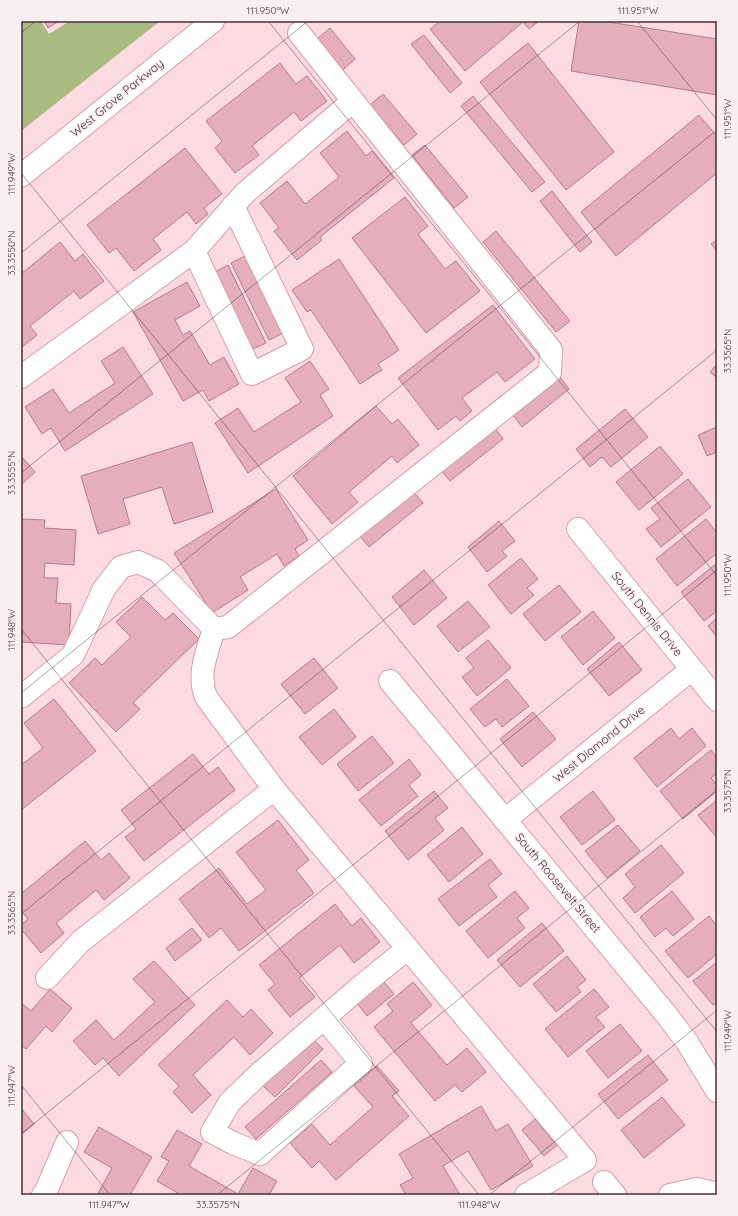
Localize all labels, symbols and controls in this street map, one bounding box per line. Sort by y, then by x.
text: 111.950°W [247,4,290,17]
text: 111.951°W [618,4,659,17]
street label: West Grove Parkway [67,55,166,140]
text: 111.951°W [721,98,734,139]
text: 111.949°W [5,153,18,195]
text: 33.3550°N [5,231,18,275]
text: 33.3565°N [721,329,734,373]
text: 33.3555°N [5,451,18,495]
text: 111.950°W [721,553,734,596]
street label: South Dennis Drive [609,568,686,659]
text: 111.948°W [5,609,18,651]
street label: West Diamond Drive [550,702,648,785]
text: 33.3575°N [721,769,734,813]
street label: South Roosevelt Street [512,830,605,936]
text: 33.3565°N [5,891,18,935]
text: 111.949°W [721,1010,734,1052]
text: 111.947°W [5,1065,18,1107]
text: 111.947°W [88,1198,130,1211]
text: 33.3575°N [196,1198,240,1211]
text: 111.948°W [458,1198,500,1211]

